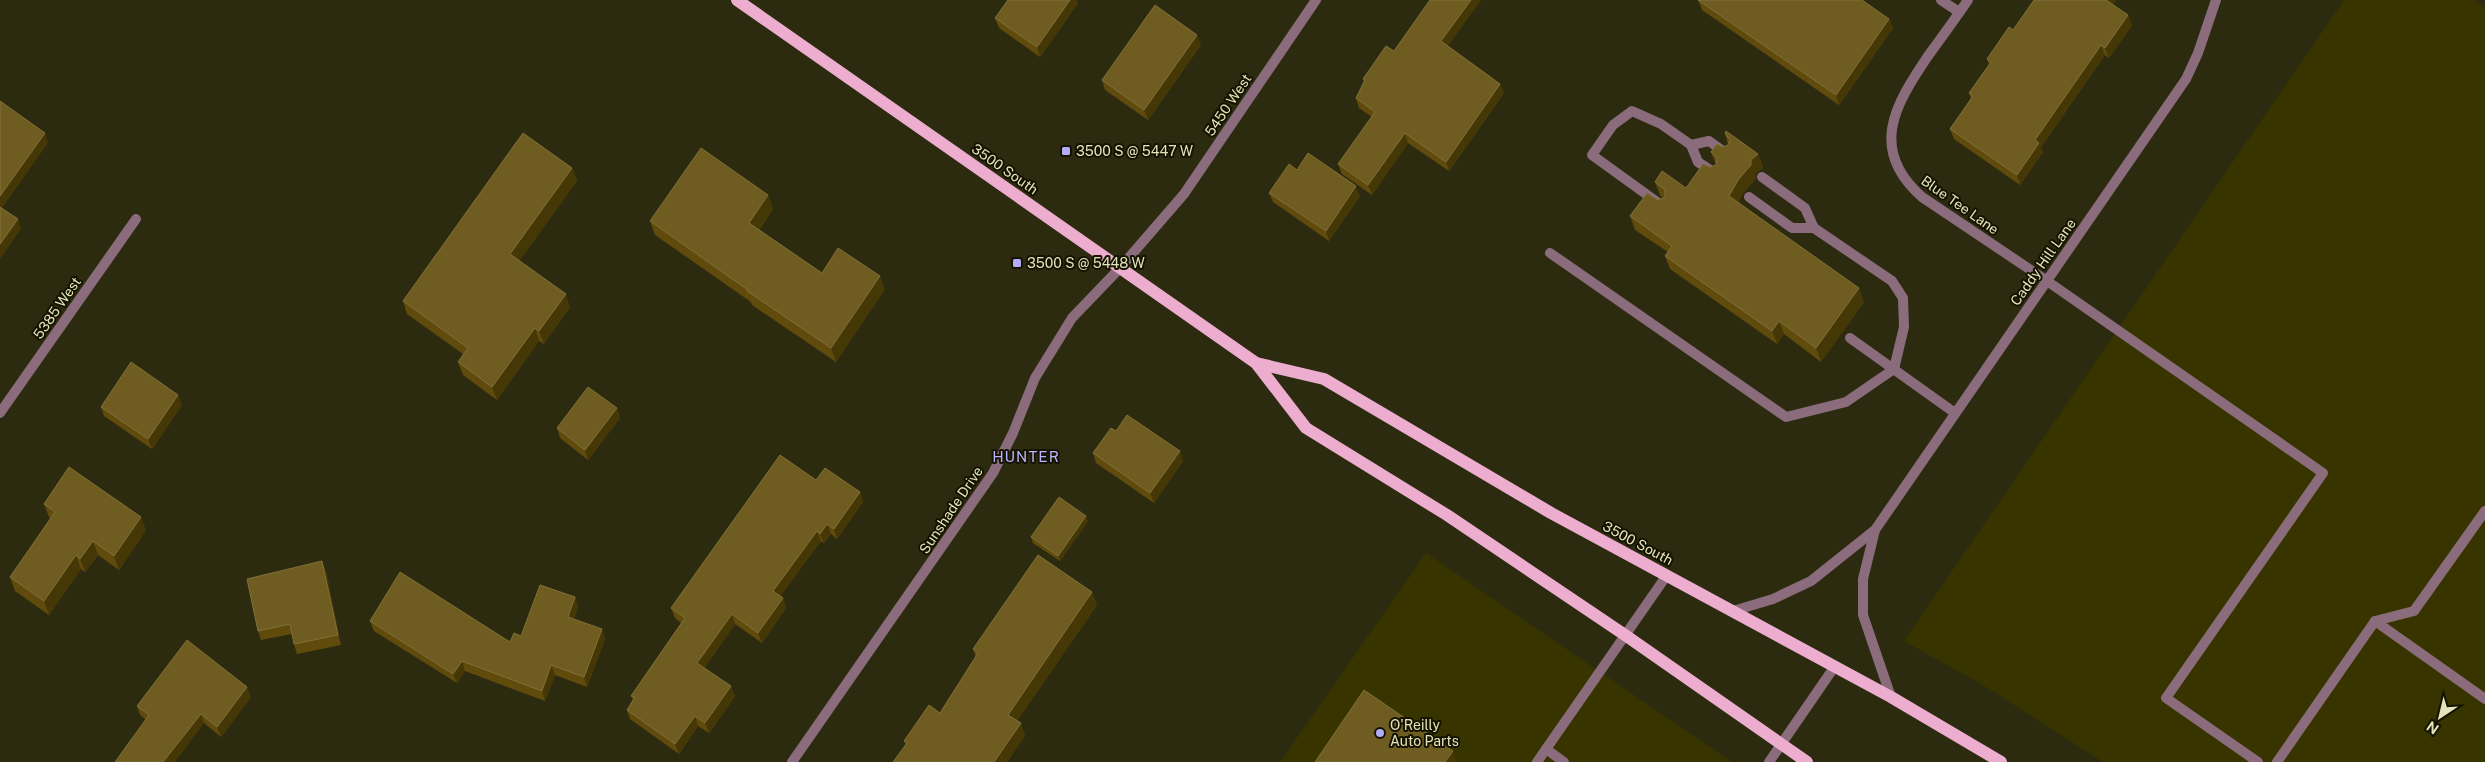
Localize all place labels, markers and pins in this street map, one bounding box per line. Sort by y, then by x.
place label: 3500 S @ 5447 W [1076,143,1194,159]
marker: 3500 S @ 5447 W [1060,145,1072,157]
place label: 3500 S @ 5448 W [1027,255,1145,271]
marker: 3500 S @ 5448 W [1011,257,1023,269]
place label: O'Reilly Auto Parts [1390,717,1459,749]
marker: O'Reilly Auto Parts [1374,727,1386,739]

